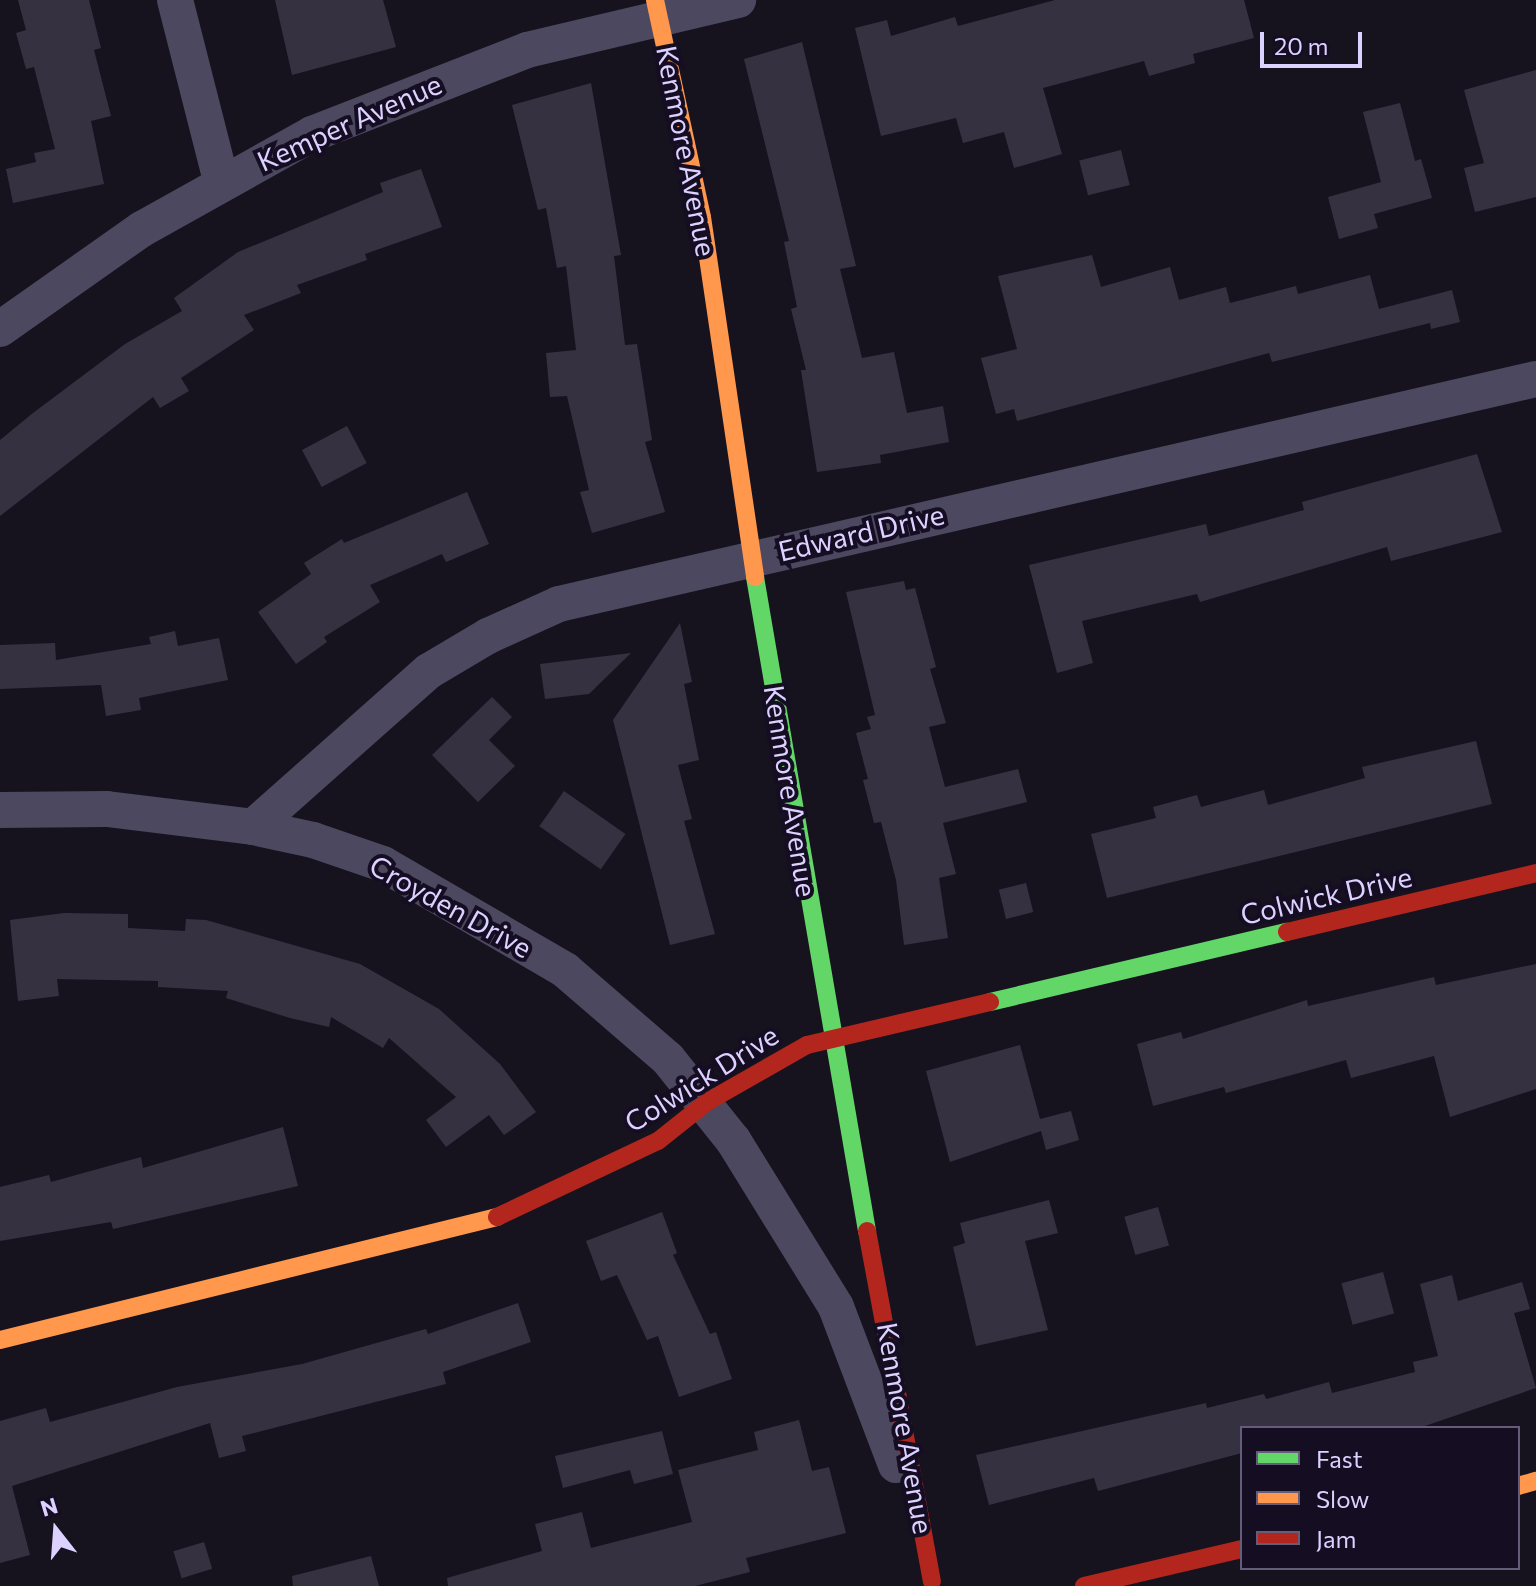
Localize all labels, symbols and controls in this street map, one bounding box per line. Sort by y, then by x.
scale bar [1264,16,1366,66]
text: 20 m [1274,31,1328,60]
street label: Kenmore Avenue [650,43,724,259]
street label: Kemper Avenue [252,66,446,178]
street label: Edward Drive [775,497,947,567]
street label: Kenmore Avenue [758,683,824,899]
street label: Croyden Drive [364,848,538,964]
street label: Colwick Drive [1237,859,1415,931]
street label: Colwick Drive [618,1017,784,1139]
street label: Kenmore Avenue [871,1320,941,1536]
legend [1240,1426,1520,1570]
text: Fast [1316,1444,1363,1473]
text: Slow [1316,1484,1369,1513]
north arrow [16,1490,96,1570]
text: N [37,1491,61,1522]
text: Jam [1316,1524,1356,1553]

